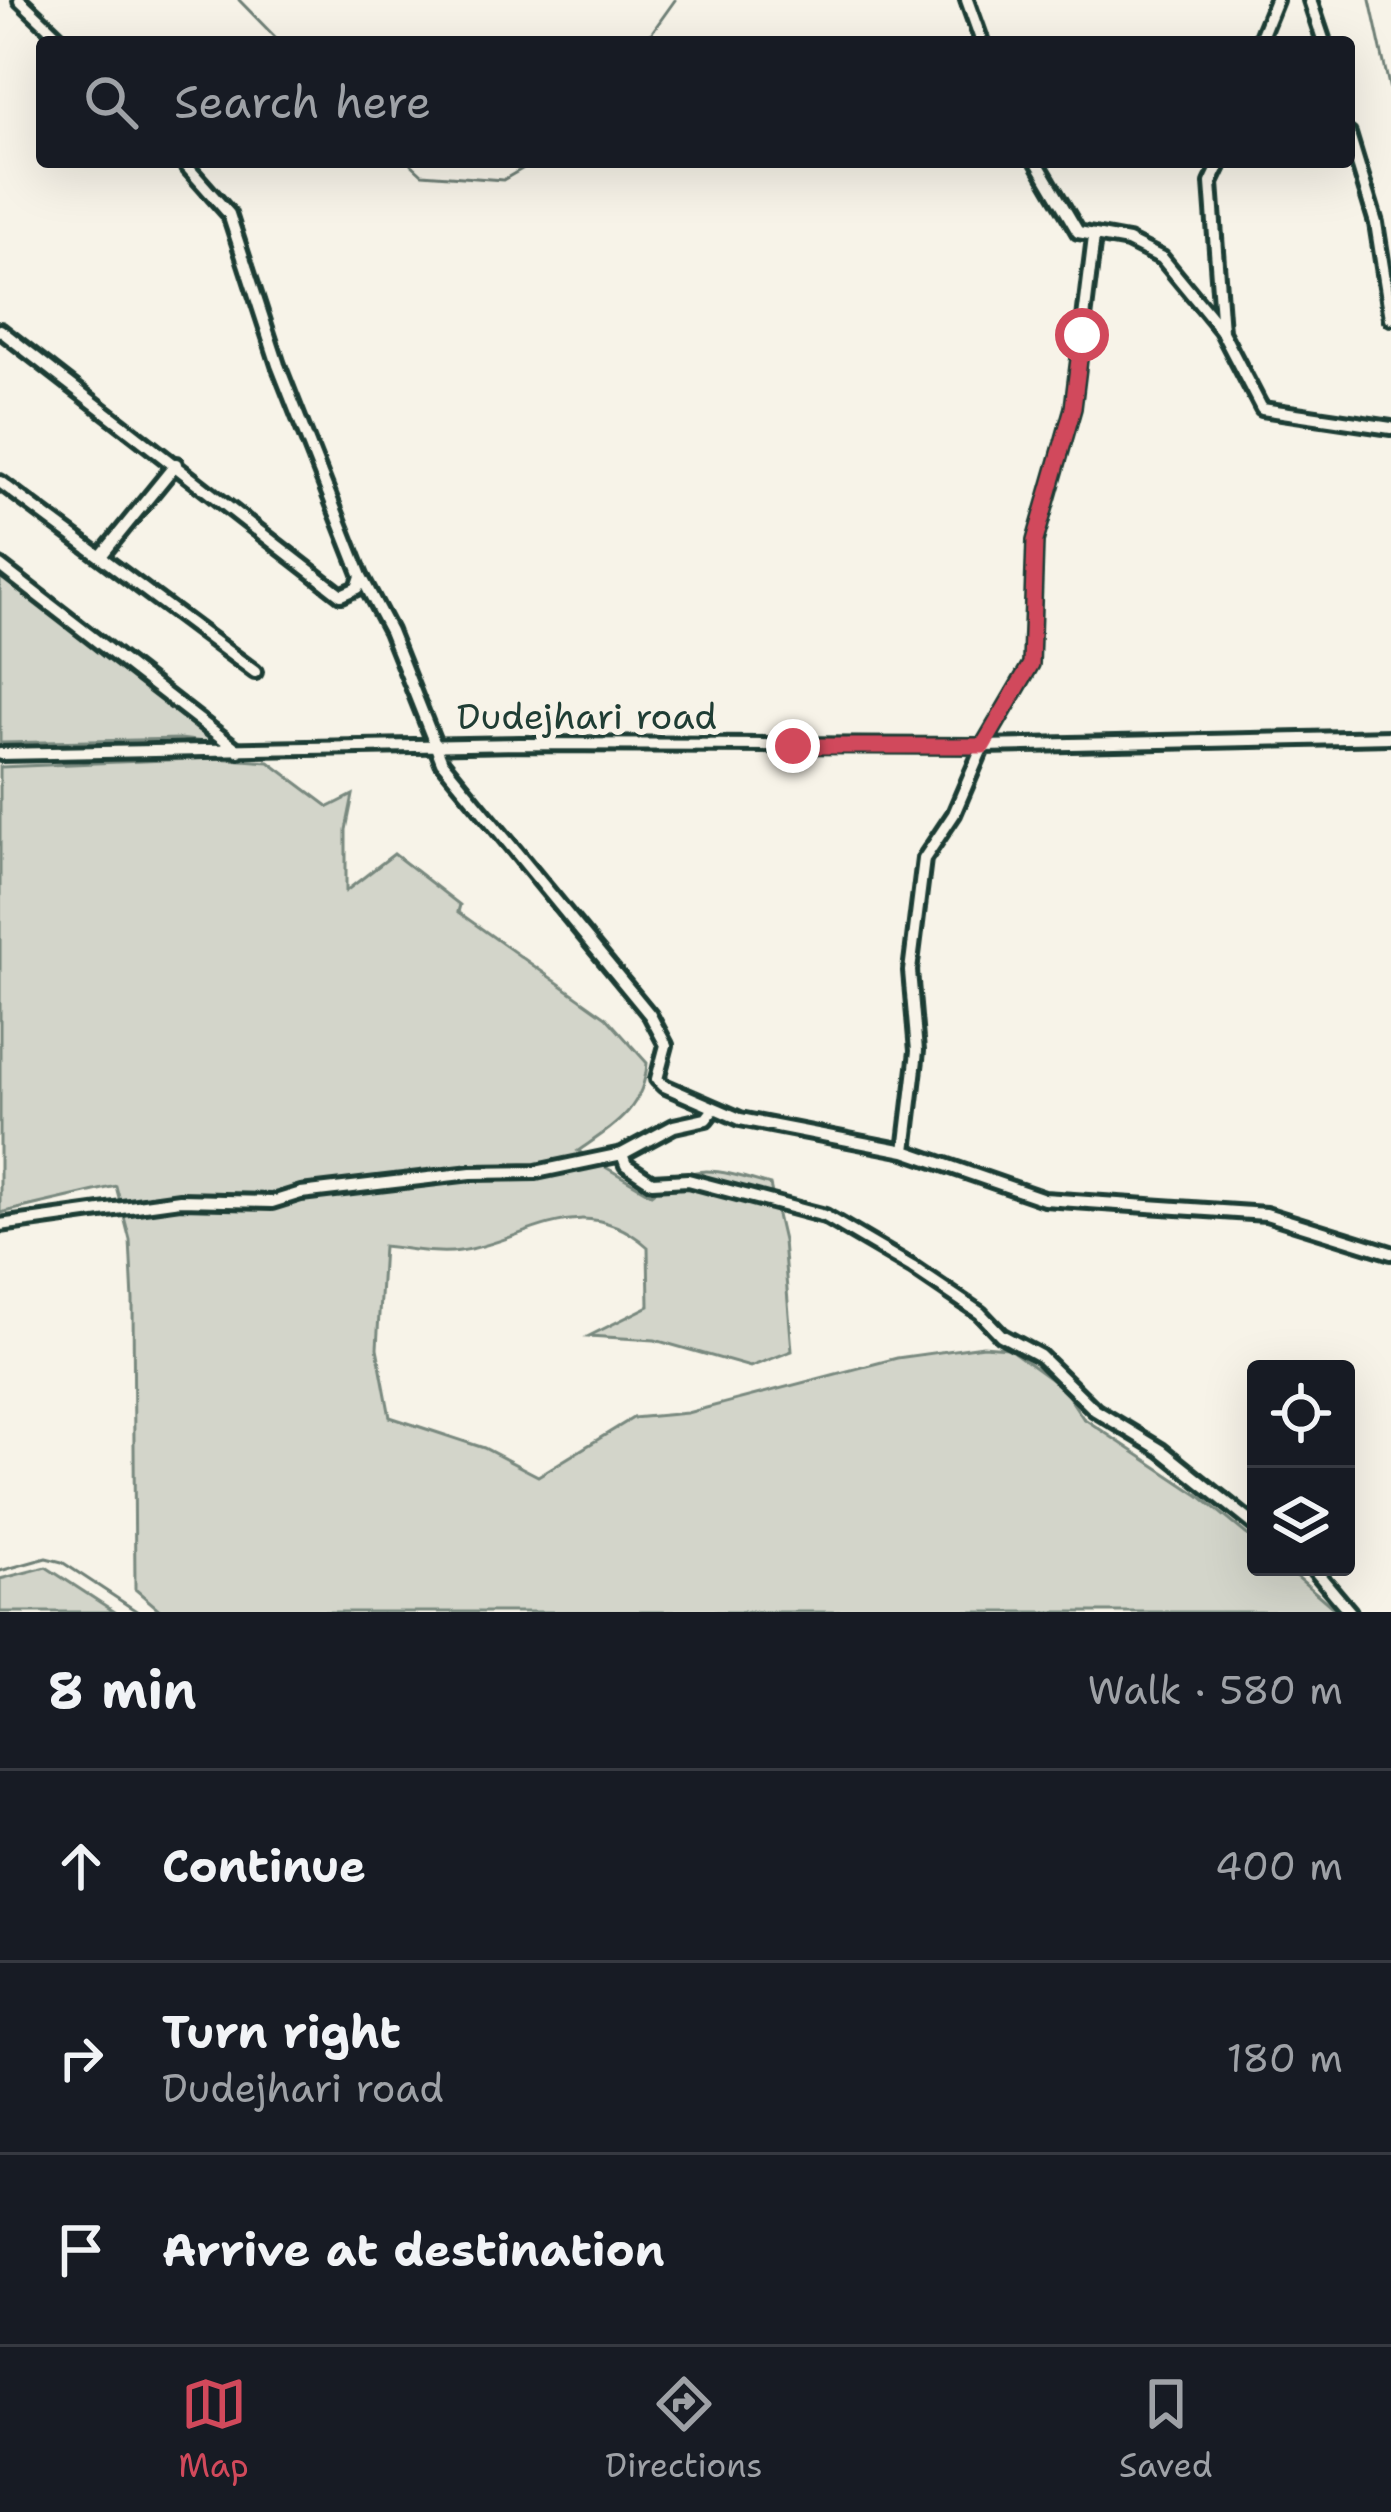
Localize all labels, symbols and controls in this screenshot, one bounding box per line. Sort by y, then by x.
search box [36,36,1355,168]
icon: search [78,69,144,135]
text: Search here [174,72,431,132]
route start [1055,308,1109,362]
street label: Dudejhari road [457,692,717,741]
route end [766,719,820,773]
map controls [1247,1360,1355,1576]
button: locate [1247,1360,1355,1468]
button: layers [1247,1468,1355,1576]
text: 8 min [48,1656,197,1724]
text: Walk · 580 m [1087,1664,1343,1716]
icon: ahead [48,1833,114,1899]
text: Continue [162,1836,366,1896]
text: 400 m [1215,1840,1343,1892]
text: Turn right [162,2002,401,2062]
icon: right [48,2025,114,2091]
text: 180 m [1227,2032,1343,2084]
text: Dudejhari road [162,2062,444,2114]
icon: arrive [48,2217,114,2283]
text: Arrive at destination [162,2220,665,2280]
tab: Map [178,2371,249,2488]
tab: Directions [605,2371,763,2488]
tab: Saved [1119,2371,1213,2488]

